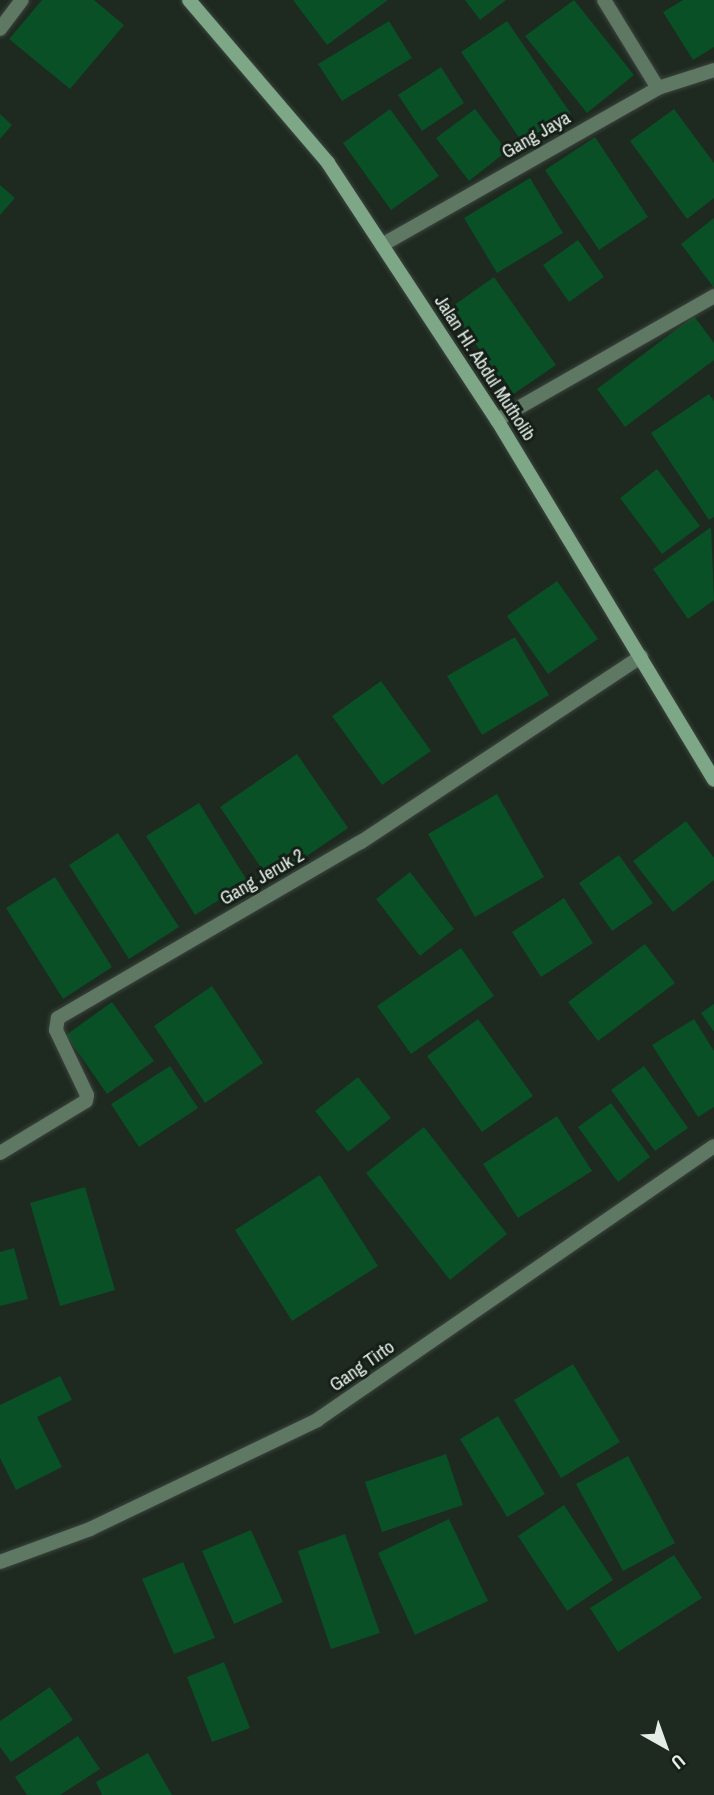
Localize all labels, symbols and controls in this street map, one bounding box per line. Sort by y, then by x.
street label: Gang Jaya [498,106,574,164]
street label: Jalan HI. Abdul Mutholib [429,291,541,445]
street label: Gang Jeruk 2 [216,844,308,910]
street label: Gang Tirto [325,1335,399,1397]
north arrow [630,1711,700,1781]
text: U [666,1749,691,1776]

